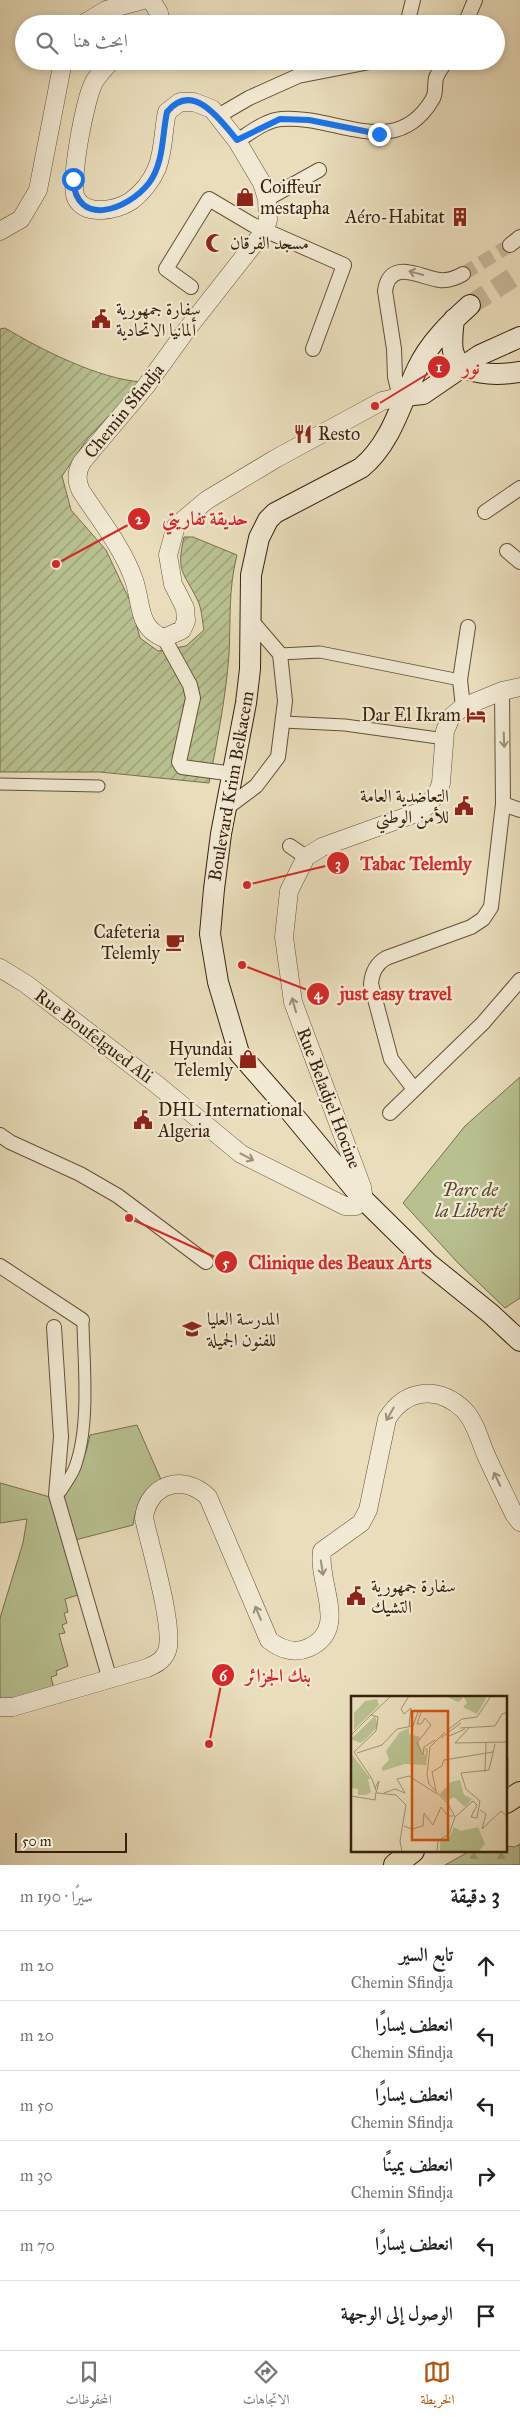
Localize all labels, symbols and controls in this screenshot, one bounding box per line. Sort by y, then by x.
search box [15,15,505,70]
icon: search [33,29,61,57]
text: ابحث هنا [73,29,128,52]
route end [368,123,391,146]
route start [62,168,85,191]
place label: Coiffeur mestapha [260,176,330,219]
shop icon: Coiffeur mestapha [234,186,256,208]
place label: Aéro-Habitat [344,206,446,228]
building icon: Aéro-Habitat [449,206,471,228]
mosque icon: مسجد الفرقان [204,232,226,254]
place label: مسجد الفرقان [230,232,309,255]
one-way arrow [409,268,425,278]
place label: سفارة جمهورية ألمانيا الاتحادية [116,298,201,341]
public building icon: سفارة جمهورية ألمانيا الاتحادية [90,308,112,330]
callout: نور [427,350,490,384]
text: نور [460,356,480,380]
text: 1 [436,358,442,376]
street label: Chemin Sfindja [79,359,169,463]
restaurant icon: Resto [292,423,314,445]
place label: Resto [318,423,360,445]
callout: حديقة تفاريتي [126,502,258,536]
text: حديقة تفاريتي [162,507,248,535]
text: 2 [135,510,143,528]
street label: Boulevard Krim Belkacem [203,689,259,883]
place label: Dar El Ikram [361,704,461,726]
hotel icon: Dar El Ikram [465,704,487,726]
one-way arrow [499,732,508,748]
place label: التعاضدية العامة للأمن الوطني [360,785,449,834]
public building icon: التعاضدية العامة للأمن الوطني [453,795,475,817]
callout: Tabac Telemly [325,846,482,880]
text: Tabac Telemly [359,852,473,876]
text: 3 [335,855,341,874]
place label: Cafeteria Telemly [94,921,161,964]
cafe icon: Cafeteria Telemly [164,931,186,953]
callout: just easy travel [305,977,462,1011]
text: just easy travel [337,982,453,1006]
street label: Rue Boufelgued Ali [30,984,158,1089]
text: 4 [314,985,323,1004]
one-way arrow [289,997,299,1013]
street label: Rue Beladjel Hocine [292,1024,366,1172]
place label: Hyundai Telemly [168,1038,234,1081]
shop icon: Hyundai Telemly [237,1048,259,1070]
place label: DHL International Algeria [157,1099,303,1143]
public building icon: DHL International Algeria [132,1109,154,1131]
one-way arrow [239,1152,254,1162]
park label: Parc de la Liberté [434,1179,508,1222]
callout: Clinique des Beaux Arts [214,1245,442,1279]
text: Clinique des Beaux Arts [248,1251,432,1275]
text: 5 [223,1254,230,1272]
place label: المدرسة العليا للفنون الجميلة [206,1308,280,1351]
school or university icon: المدرسة العليا للفنون الجميلة [181,1318,203,1340]
one-way arrow [385,1407,395,1421]
one-way arrow [492,1472,502,1487]
one-way arrow [317,1560,327,1576]
place label: سفارة جمهورية التشيك [371,1575,456,1618]
public building icon: سفارة جمهورية التشيك [345,1585,367,1607]
one-way arrow [252,1606,262,1621]
callout: بنك الجزائر [210,1658,321,1692]
text: بنك الجزائر [243,1664,311,1688]
text: 6 [219,1667,228,1685]
inset map [351,1696,508,1852]
scale bar [15,1830,128,1853]
text: 50 m [22,1833,51,1850]
text: 3 دقيقة [450,1883,500,1909]
text: سيرًا · 190 m [20,1887,93,1906]
text: تابع السير [399,1943,453,1966]
icon: ahead [472,1952,500,1980]
text: 20 m [20,1956,54,1975]
text: Chemin Sfindja [351,1973,453,1992]
text: انعطف يسارًا [375,2013,453,2036]
icon: left [472,2022,500,2050]
text: 20 m [20,2026,54,2045]
text: Chemin Sfindja [351,2043,453,2062]
text: انعطف يسارًا [375,2083,453,2106]
icon: left [472,2092,500,2120]
text: 50 m [20,2096,54,2115]
text: Chemin Sfindja [351,2113,453,2132]
text: انعطف يمينًا [383,2153,453,2176]
icon: right [472,2162,500,2190]
text: 30 m [20,2166,53,2185]
text: Chemin Sfindja [351,2183,453,2202]
text: انعطف يسارًا [375,2232,453,2255]
icon: left [472,2232,500,2260]
text: 70 m [20,2236,55,2255]
text: الوصول إلى الوجهة [341,2302,453,2325]
icon: arrive [472,2302,500,2330]
tab: المحفوظات [66,2358,112,2413]
tab: الاتجاهات [243,2358,289,2413]
tab: الخريطة [420,2358,455,2413]

